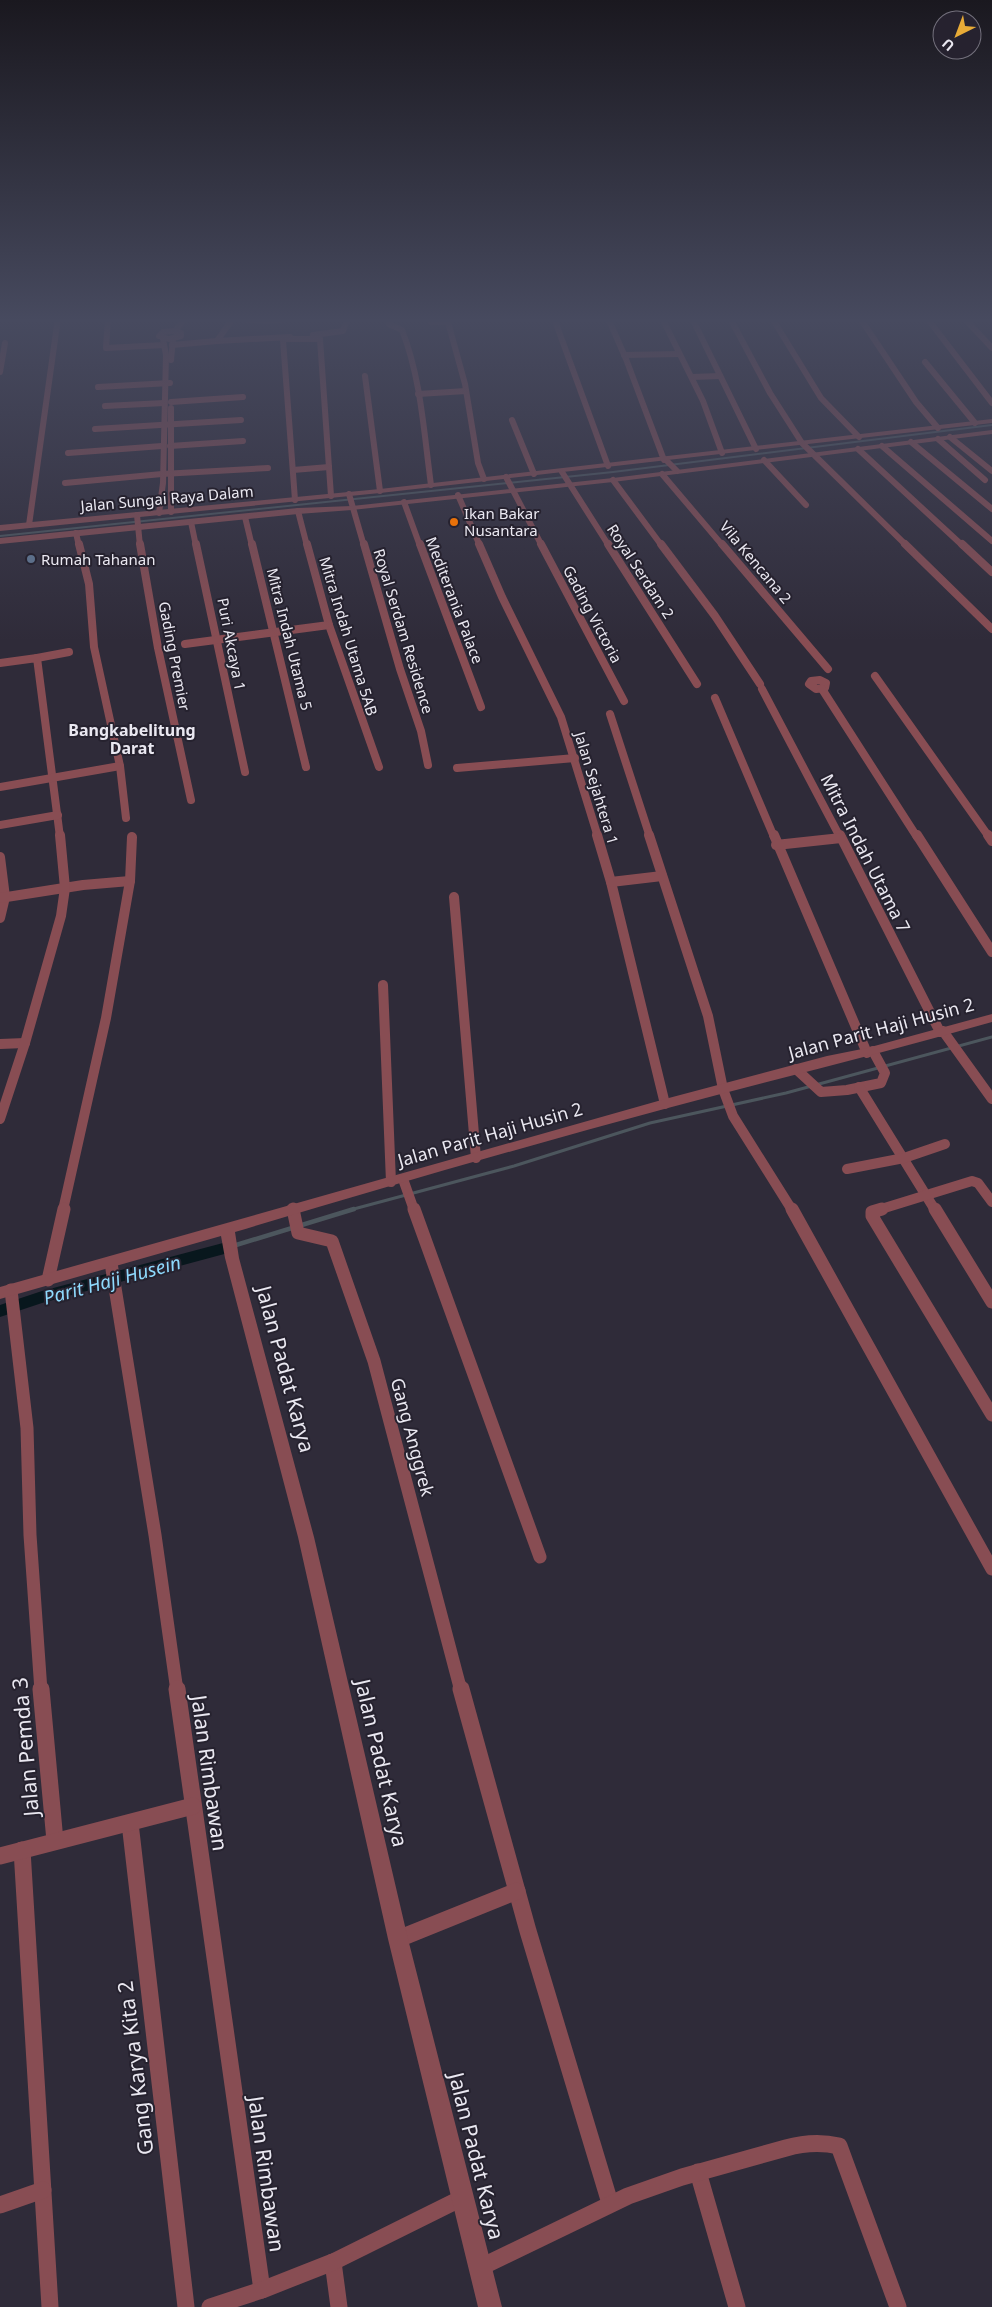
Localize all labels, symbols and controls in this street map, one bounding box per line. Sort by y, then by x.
north arrow [932,10,982,60]
text: U [938,34,958,56]
street label: Jalan Sungai Raya Dalam [78,480,254,516]
place label: Ikan Bakar Nusantara [464,503,539,540]
marker: Ikan Bakar Nusantara [448,516,460,528]
street label: Vila Kencana 2 [716,517,796,607]
street label: Royal Serdam 2 [603,520,679,622]
street label: Mediterania Palace [422,534,488,666]
street label: Royal Serdam Residence [369,546,439,716]
place label: Rumah Tahanan [41,549,155,569]
marker: Rumah Tahanan [25,553,37,565]
street label: Mitra Indah Utama 5AB [315,554,383,718]
street label: Gading Victoria [559,562,627,666]
street label: Mitra Indah Utama 5 [263,566,317,712]
street label: Puri Akcaya 1 [213,596,251,692]
street label: Gading Premier [155,600,195,712]
district label: Bangkabelitung Darat [68,719,196,759]
street label: Jalan Sejahtera 1 [570,727,624,847]
street label: Mitra Indah Utama 7 [816,770,916,936]
street label: Jalan Parit Haji Husin 2 [784,992,976,1065]
street label: Jalan Parit Haji Husin 2 [393,1096,585,1172]
water label: Parit Haji Husein [40,1249,184,1311]
street label: Jalan Padat Karya [250,1281,322,1455]
street label: Gang Anggrek [386,1375,440,1499]
street label: Jalan Padat Karya [349,1674,415,1850]
street label: Jalan Pemda 3 [5,1676,45,1820]
street label: Jalan Rimbawan [185,1691,235,1853]
street label: Gang Karya Kita 2 [110,1979,160,2157]
street label: Jalan Padat Karya [442,2068,511,2243]
street label: Jalan Rimbawan [242,2092,292,2254]

